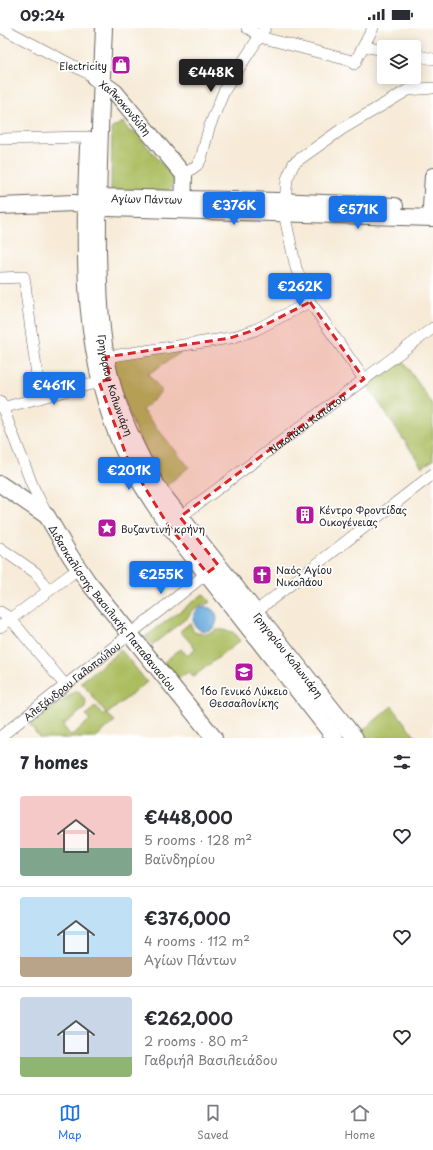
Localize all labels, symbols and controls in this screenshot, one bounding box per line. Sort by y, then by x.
text: 09:24 [20,3,65,26]
map controls [377,40,421,84]
button: layers [377,40,421,84]
shop icon: Electricity [110,54,132,76]
place label: Electricity [59,58,107,73]
pin: €448K [183,59,239,93]
text: €448K [188,62,234,81]
street label: Χαλκοκονδύλη [96,76,155,138]
street label: Αγίων Πάντων [111,190,183,206]
pin: €376K [206,192,262,226]
text: €376K [212,195,256,214]
pin: €571K [330,196,386,230]
text: €571K [338,199,378,218]
pin: €262K [272,273,328,307]
text: €262K [277,276,323,295]
street label: Γρηγορίου Κολωνιάρη [95,334,137,438]
pin: €461K [26,372,82,406]
text: €461K [32,375,76,394]
street label: Νικολάου Καπάτου [265,388,349,456]
pin: €201K [101,457,157,491]
text: €201K [107,460,151,479]
place label: Κέντρο Φροντίδας Οικογένειας [319,502,407,529]
building icon: Κέντρο Φροντίδας Οικογένειας [294,504,316,526]
place icon: Βυζαντινή κρήνη [96,517,118,539]
place label: Βυζαντινή κρήνη [121,521,205,536]
street label: Διδασκαλίσσης Βασιλικής Παπαθανασίου [46,522,181,694]
pin: €255K [133,561,189,595]
place label: Ναός Αγίου Νικολάου [276,562,332,589]
text: €255K [138,564,184,583]
church icon: Ναός Αγίου Νικολάου [251,564,273,586]
street label: Γρηγορίου Κολωνιάρη [251,609,327,700]
street label: Αλεξάνδρου Γαλοπούλου [20,637,123,724]
school or university icon: 16ο Γενικό Λύκειο Θεσσαλονίκης [233,661,255,683]
place label: 16ο Γενικό Λύκειο Θεσσαλονίκης [200,683,288,710]
text: 7 homes [20,749,88,775]
icon: filters [391,751,413,773]
text: €448,000 [144,804,233,830]
icon: home [52,812,100,860]
icon: heart [391,825,413,847]
text: 5 rooms · 128 m² [144,830,252,849]
text: Βαϊνδηρίου [144,849,215,868]
text: €376,000 [144,905,231,931]
icon: home [52,913,100,961]
icon: heart [391,926,413,948]
text: 4 rooms · 112 m² [144,931,250,950]
text: Αγίων Πάντων [144,950,237,969]
text: €262,000 [144,1005,233,1031]
icon: home [52,1013,100,1061]
icon: heart [391,1026,413,1048]
text: 2 rooms · 80 m² [144,1031,249,1050]
text: Γαβριήλ Βασιλειάδου [144,1050,278,1069]
tab: Map [58,1102,81,1143]
tab: Saved [197,1102,229,1143]
tab: Home [344,1102,375,1143]

